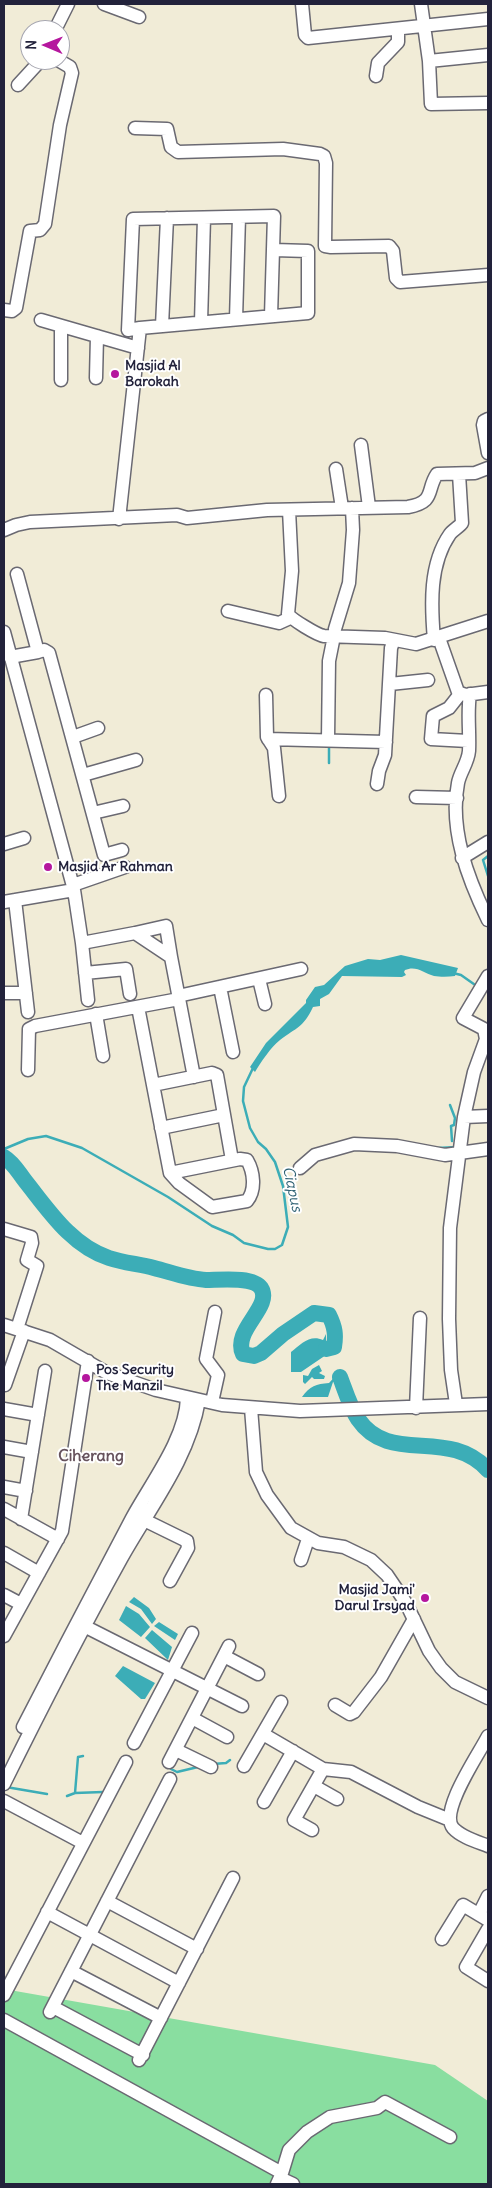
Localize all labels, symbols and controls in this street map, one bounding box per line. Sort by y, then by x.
north arrow [20,20,70,70]
text: N [22,40,40,50]
place label: Masjid Al Barokah [125,358,181,391]
marker: Masjid Al Barokah [109,368,121,380]
place label: Masjid Ar Rahman [58,859,173,875]
marker: Masjid Ar Rahman [42,861,54,873]
water label: Ciapus [278,1165,306,1213]
place label: Pos Security The Manzil [96,1362,174,1394]
marker: Pos Security The Manzil [80,1372,92,1384]
district label: Ciherang [58,1446,124,1466]
place label: Masjid Jami' Darul Irsyad [335,1582,415,1614]
marker: Masjid Jami' Darul Irsyad [419,1592,431,1604]

